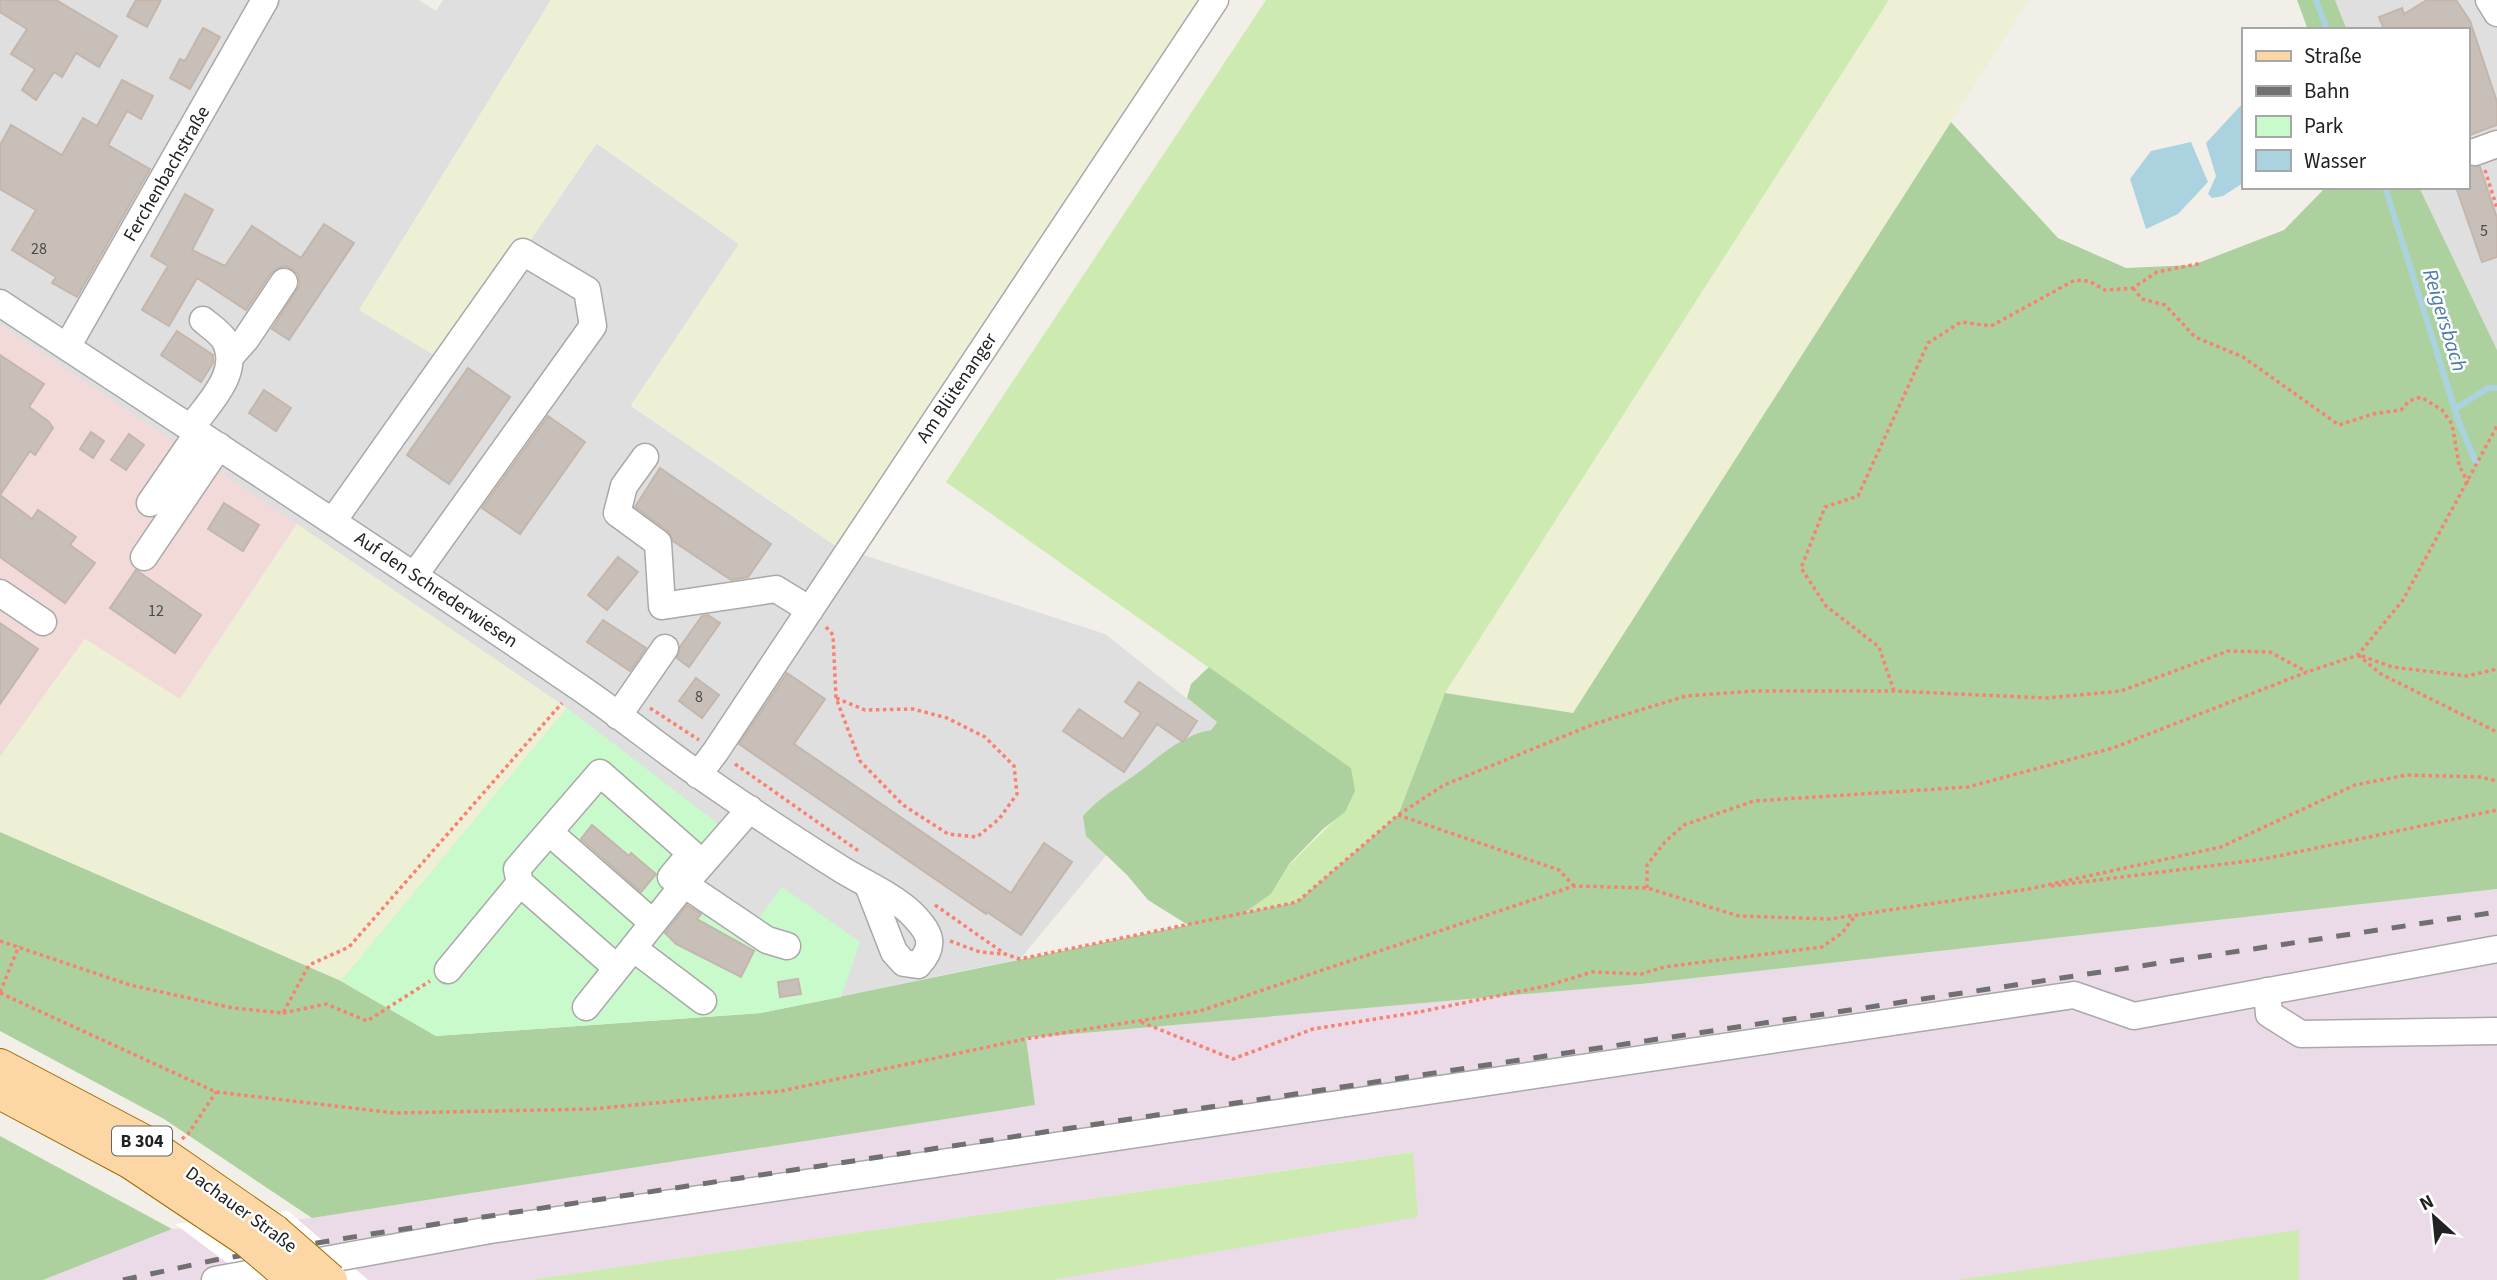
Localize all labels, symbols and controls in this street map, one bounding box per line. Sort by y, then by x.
legend [2242,28,2469,189]
text: Straße [2304,41,2362,71]
text: Bahn [2304,76,2350,106]
street label: Ferchenbachstraße [117,101,217,247]
text: Park [2304,111,2344,141]
text: Wasser [2304,146,2367,176]
house number: 5 [2480,220,2488,242]
house number: 28 [31,238,47,260]
water label: Reigersbach [2415,265,2475,375]
street label: Am Blütenanger [910,327,1004,448]
street label: Auf den Schrederwiesen [349,525,523,655]
house number: 12 [148,600,164,622]
house number: 8 [695,686,703,708]
road number: B 304 [112,1126,172,1156]
street label: Dachauer Straße [180,1160,302,1260]
north arrow [2399,1182,2469,1252]
text: N [2415,1188,2439,1218]

